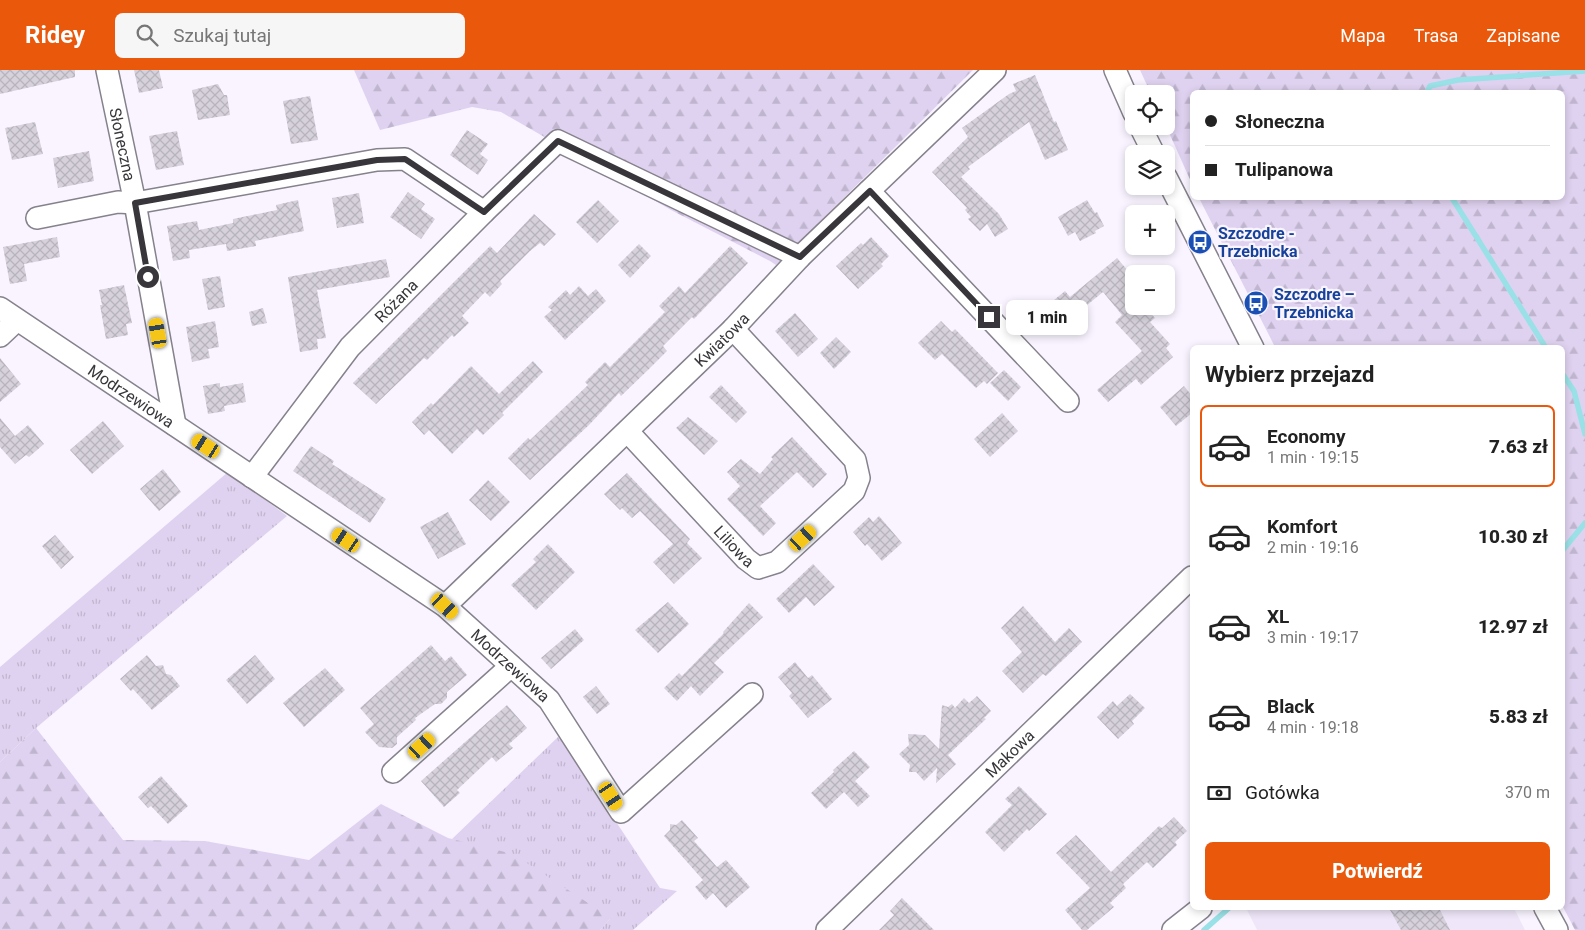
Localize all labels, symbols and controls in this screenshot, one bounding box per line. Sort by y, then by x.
search box [115,13,465,58]
text: Ridey [25,21,85,49]
icon: search [133,21,161,49]
text: Szukaj tutaj [173,24,271,47]
text: Mapa [1340,25,1386,46]
text: Trasa [1414,25,1458,46]
text: Zapisane [1486,25,1560,46]
map controls [1125,85,1175,315]
button: locate [1125,85,1175,135]
street label: Słoneczna [106,106,140,183]
text: Słoneczna [1235,110,1325,133]
button: layers [1125,145,1175,195]
text: Tulipanowa [1235,158,1333,181]
button: + [1125,205,1175,255]
place label: Szczodre - Trzebnicka [1218,224,1298,261]
bus stop icon: Szczodre - Trzebnicka [1187,229,1213,255]
button: − [1125,265,1175,315]
route start [137,266,159,288]
street label: Różana [371,275,421,326]
place label: Szczodre – Trzebnicka [1274,285,1355,322]
bus stop icon: Szczodre – Trzebnicka [1243,290,1269,316]
callout: 1 min [1006,300,1089,334]
route end [978,306,1000,328]
text: 1 min [1027,308,1067,327]
street label: Kwiatowa [690,309,753,371]
car [148,317,167,349]
street label: Modrzewiowa [85,360,178,432]
text: Wybierz przejazd [1205,362,1374,387]
icon: car [1207,424,1252,469]
text: Economy [1267,425,1346,448]
car [189,432,222,460]
text: 7.63 zł [1489,435,1548,458]
text: 1 min · 19:15 [1267,448,1359,467]
icon: car [1207,514,1252,559]
text: Komfort [1267,515,1337,538]
street label: Liliowa [710,521,758,571]
car [786,522,819,554]
car [329,525,362,555]
text: 10.30 zł [1478,525,1548,548]
text: 2 min · 19:16 [1267,538,1359,557]
car [428,590,461,622]
icon: car [1207,604,1252,649]
text: XL [1267,605,1289,628]
text: 12.97 zł [1478,615,1548,638]
street label: Modrzewiowa [467,625,554,706]
text: 3 min · 19:17 [1267,628,1359,647]
icon: car [1207,694,1252,739]
text: Black [1267,695,1314,718]
text: 5.83 zł [1489,705,1548,728]
text: 4 min · 19:18 [1267,718,1359,737]
street label: Makowa [981,726,1038,781]
car [405,730,438,762]
car [596,779,625,813]
icon: cash [1205,779,1233,807]
text: Gotówka [1245,781,1320,804]
text: 370 m [1505,783,1550,802]
button: Potwierdź [1205,842,1550,900]

